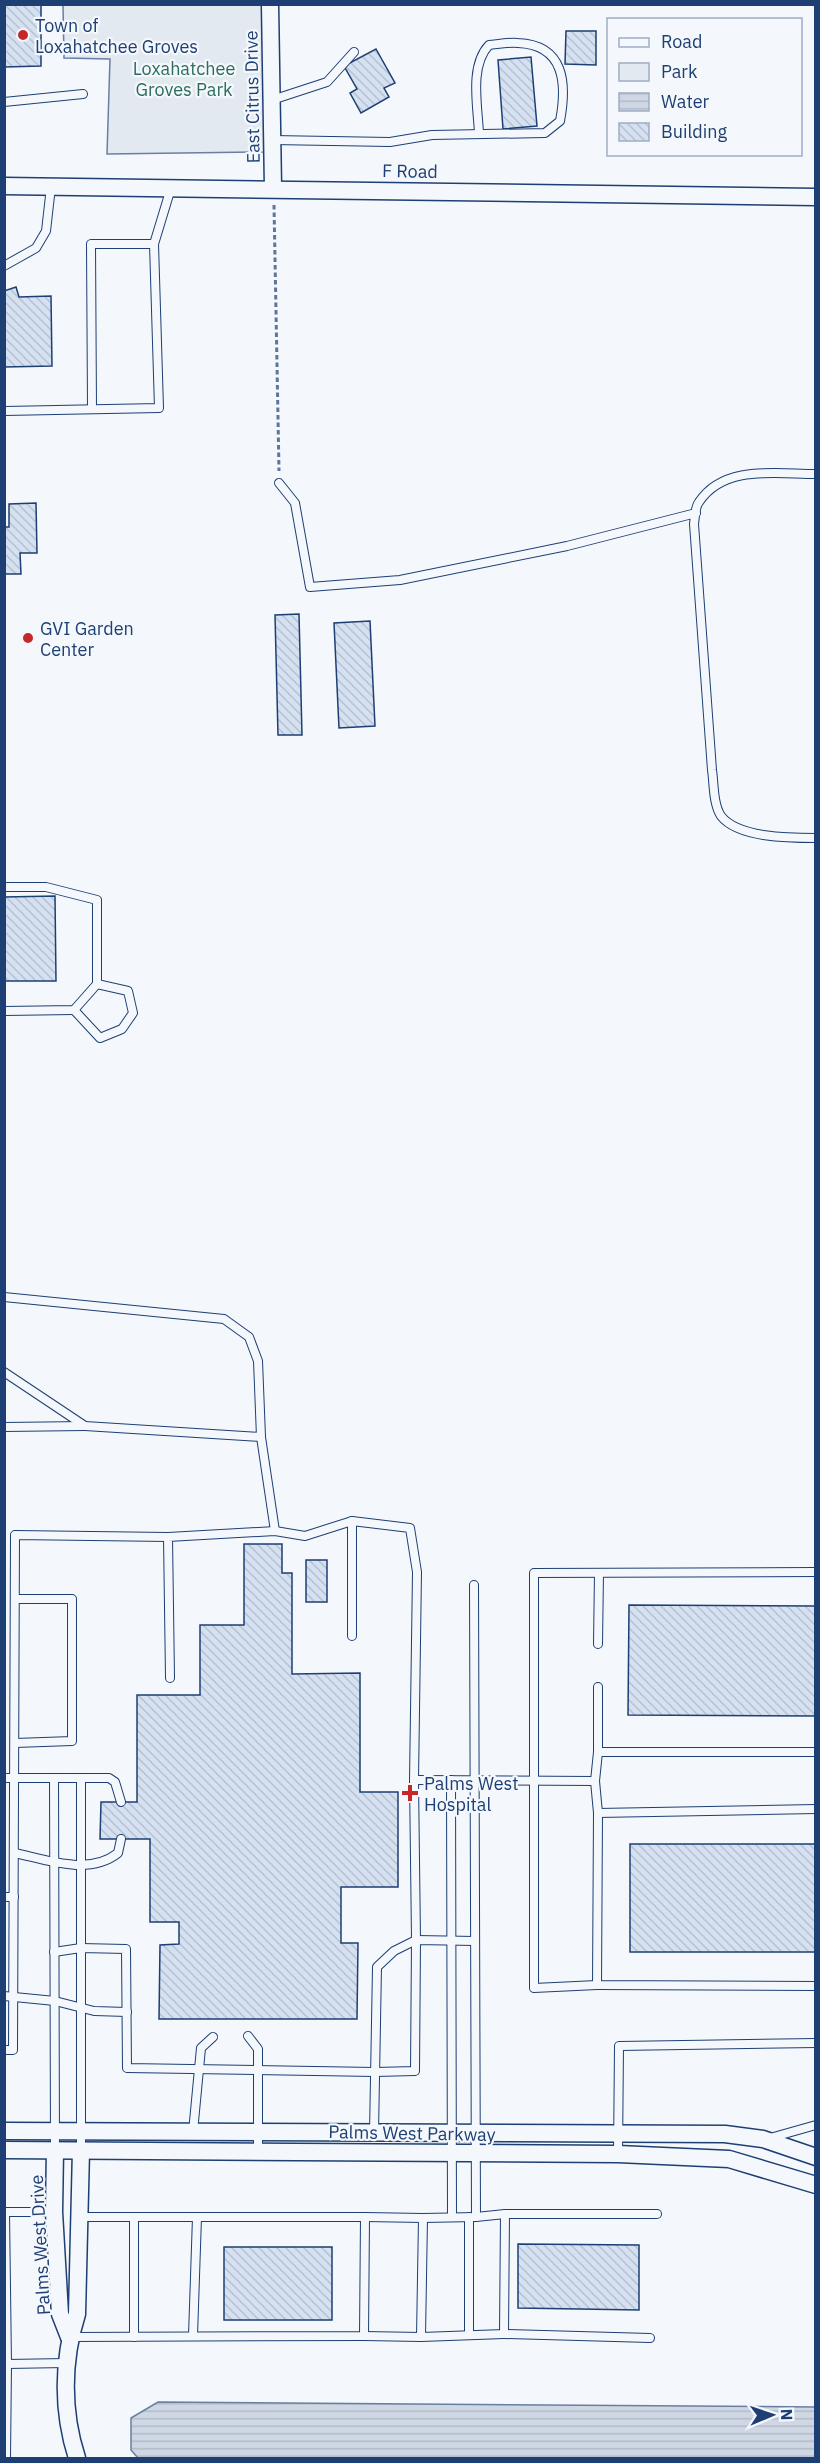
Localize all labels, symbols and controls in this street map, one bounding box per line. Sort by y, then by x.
place label: Town of Loxahatchee Groves [35,14,198,58]
legend [607,18,802,156]
marker: Town of Loxahatchee Groves [16,28,30,42]
street label: East Citrus Drive [239,30,265,164]
text: Road [661,30,702,53]
park label: Loxahatchee Groves Park [133,57,235,101]
text: Park [661,60,698,83]
text: Water [661,90,710,113]
text: Building [661,120,728,143]
street label: F Road [382,159,438,183]
place label: GVI Garden Center [40,617,134,661]
marker: GVI Garden Center [21,631,35,645]
place label: Palms West Hospital [424,1772,519,1816]
marker: Palms West Hospital [401,1784,419,1802]
street label: Palms West Parkway [328,2120,496,2146]
street label: Palms West Drive [25,2174,55,2316]
north arrow [742,2385,802,2445]
text: N [777,2408,797,2421]

